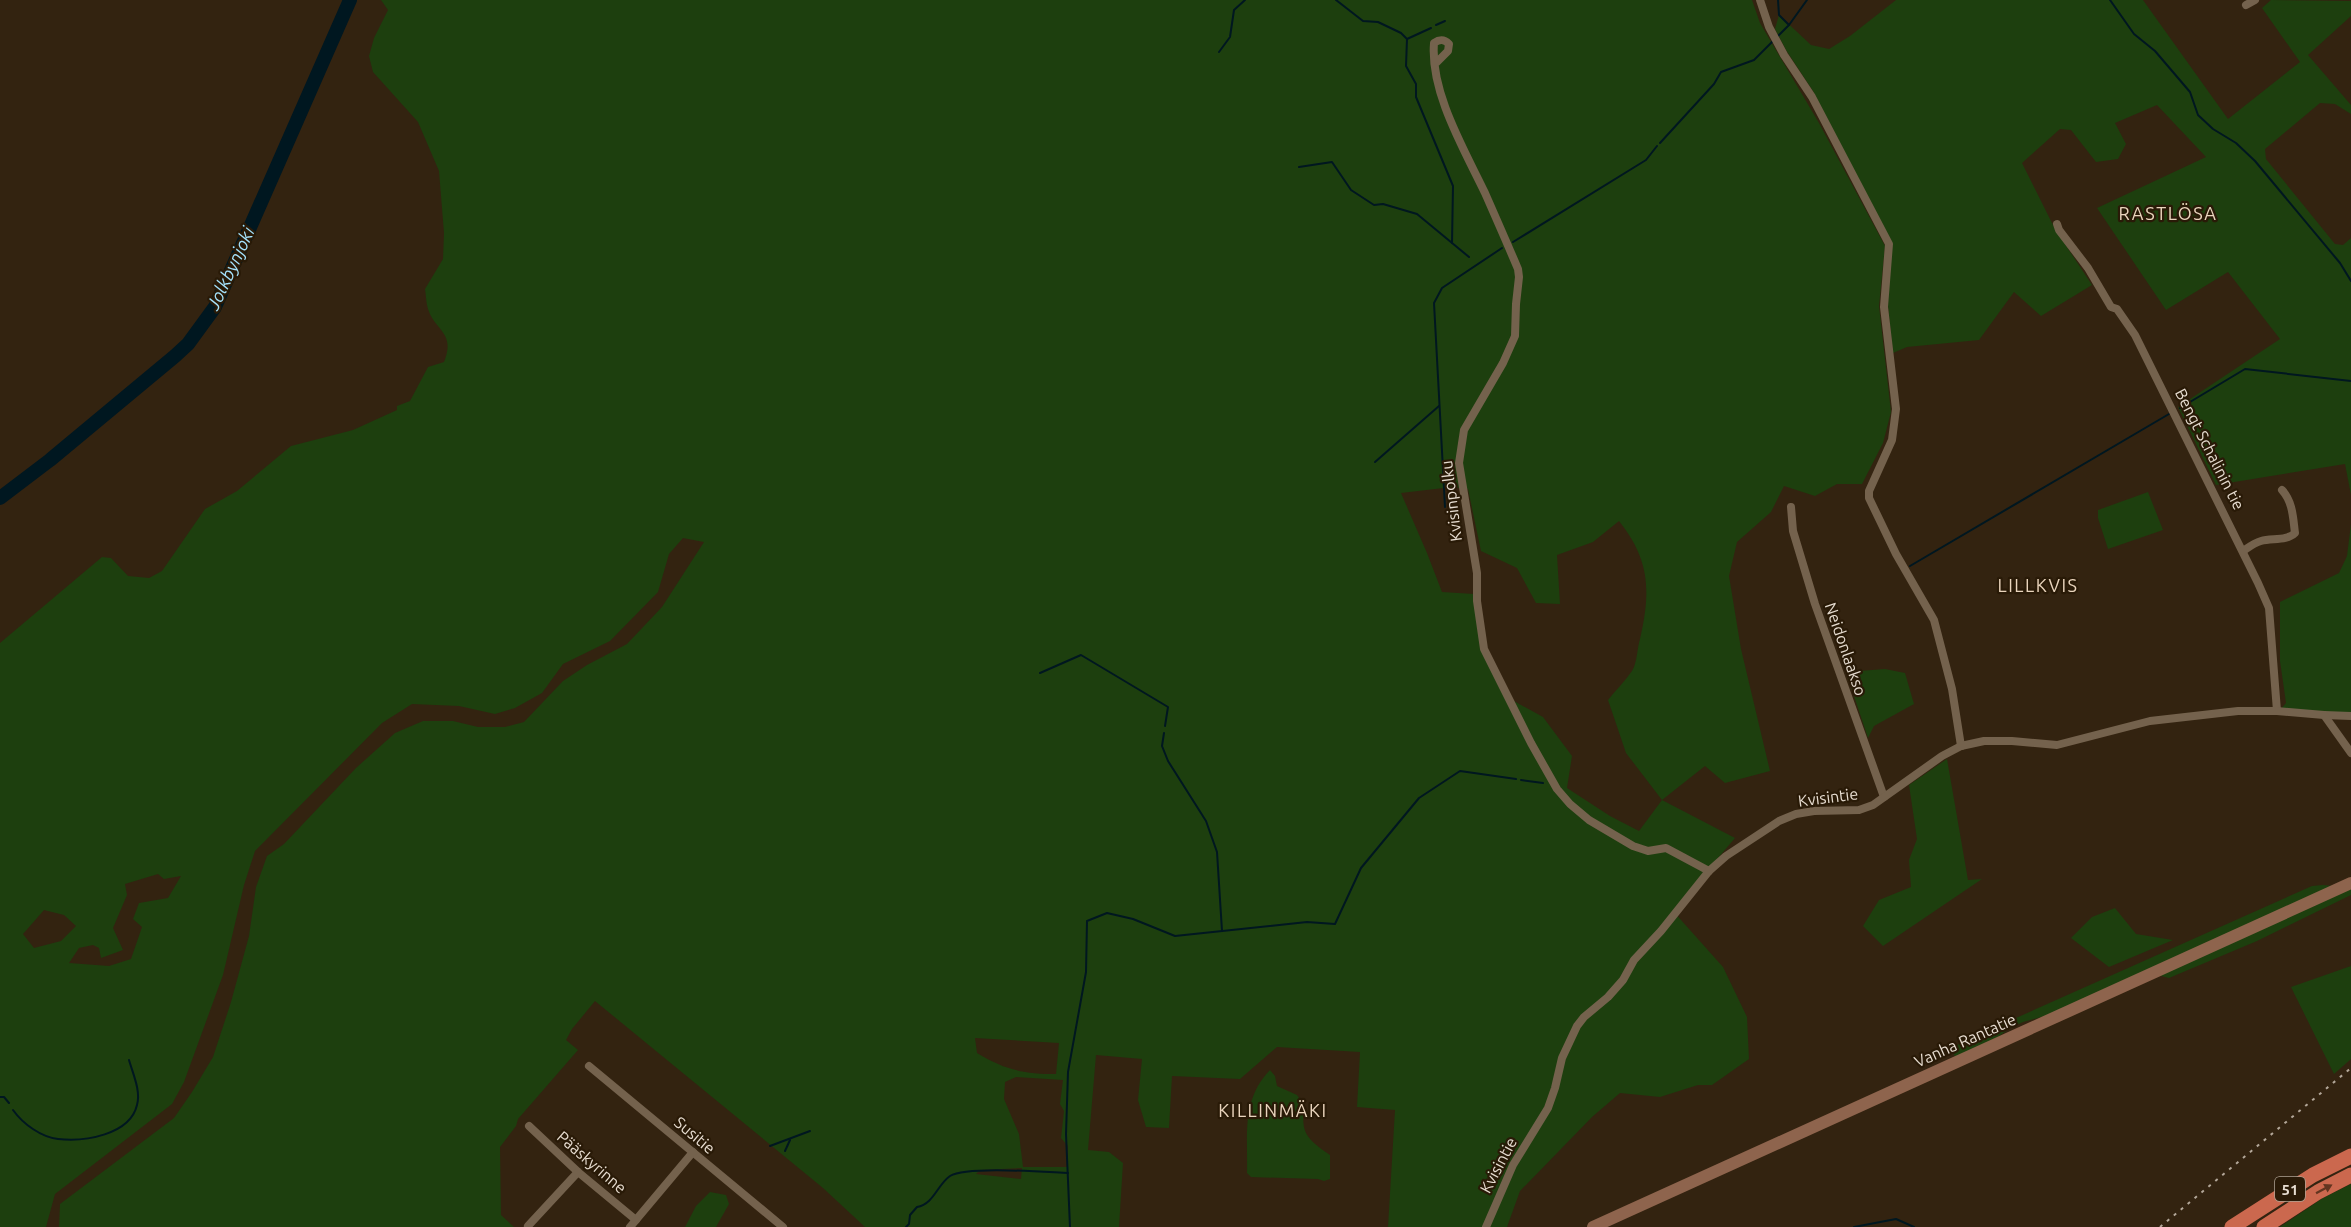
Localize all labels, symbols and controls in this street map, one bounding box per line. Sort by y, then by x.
district label: RASTLÖSA [2119,203,2217,223]
water label: Jolkbynjoki [202,223,258,313]
street label: Bengt Schalinin tie [2172,385,2248,513]
street label: Kvisinpolku [1437,459,1465,543]
district label: LILLKVIS [1998,575,2078,595]
street label: Neidonlaakso [1822,600,1870,698]
street label: Kvisintie [1797,784,1859,810]
street label: Vanha Rantatie [1912,1010,2018,1070]
district label: KILLINMÄKI [1218,1100,1328,1120]
street label: Susitie [671,1113,719,1157]
street label: Pääskyrinne [554,1127,630,1197]
street label: Kvisintie [1476,1134,1520,1196]
road number: 51 [2275,1177,2305,1201]
one-way arrow [2316,1184,2333,1194]

